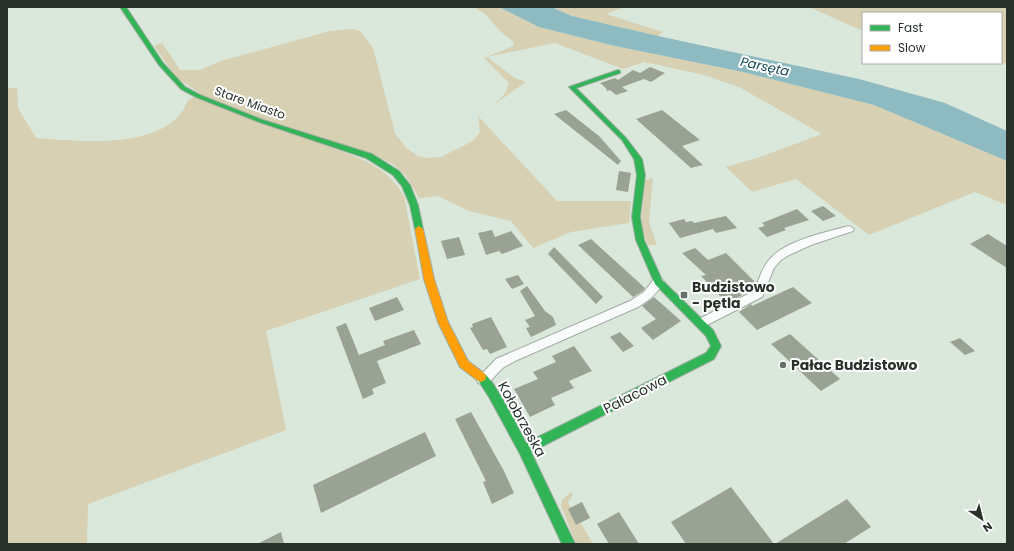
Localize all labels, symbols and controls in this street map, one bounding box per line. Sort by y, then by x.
legend [862,12,1002,64]
text: Fast [898,19,923,36]
text: Slow [898,39,926,56]
water label: Parsęta [739,52,791,81]
street label: Stare Miasto [212,82,288,123]
place label: Budzistowo - pętla [692,277,775,313]
marker: Budzistowo - pętla [679,290,689,300]
place label: Pałac Budzistowo [791,355,917,375]
marker: Pałac Budzistowo [778,360,788,370]
street label: Pałacowa [600,369,670,419]
street label: Kołobrzeska [493,378,551,460]
north arrow [962,499,1002,539]
text: N [980,518,996,536]

